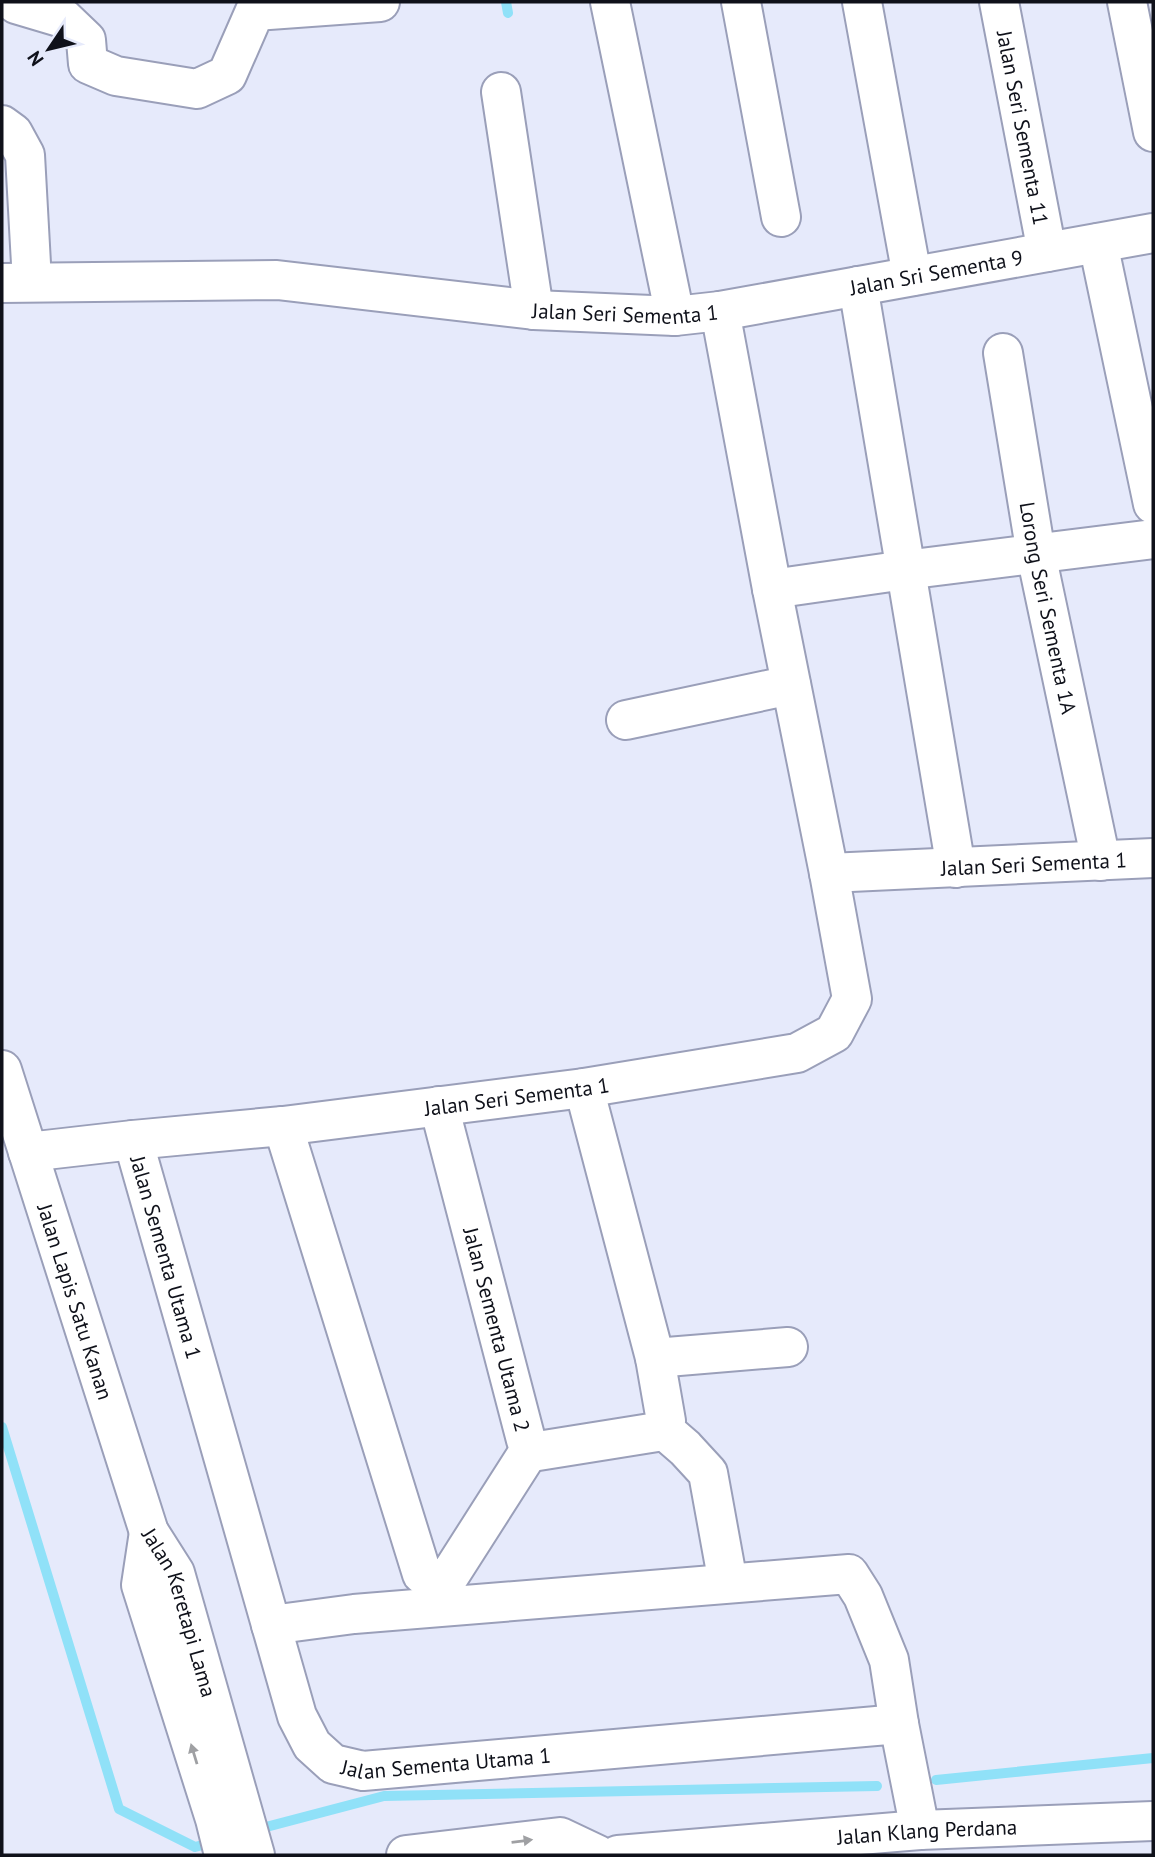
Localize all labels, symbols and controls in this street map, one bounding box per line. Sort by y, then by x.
north arrow [14,14,84,84]
street label: Jalan Seri Sementa 11 [991,27,1055,227]
text: N [22,47,48,71]
street label: Jalan Sri Sementa 9 [847,243,1025,301]
street label: Jalan Seri Sementa 1 [531,296,719,330]
street label: Lorong Seri Sementa 1A [1014,500,1083,717]
street label: Jalan Seri Sementa 1 [939,846,1127,881]
street label: Jalan Seri Sementa 1 [422,1071,611,1122]
street label: Jalan Sementa Utama 1 [124,1152,208,1362]
street label: Jalan Lapis Satu Kanan [32,1199,120,1403]
street label: Jalan Sementa Utama 2 [457,1223,537,1435]
street label: Jalan Keretapi Lama [136,1522,223,1700]
street label: Jalan Sementa Utama 1 [338,1741,552,1784]
one-way arrow [189,1744,199,1765]
street label: Jalan Klang Perdana [835,1813,1018,1850]
one-way arrow [511,1836,533,1847]

